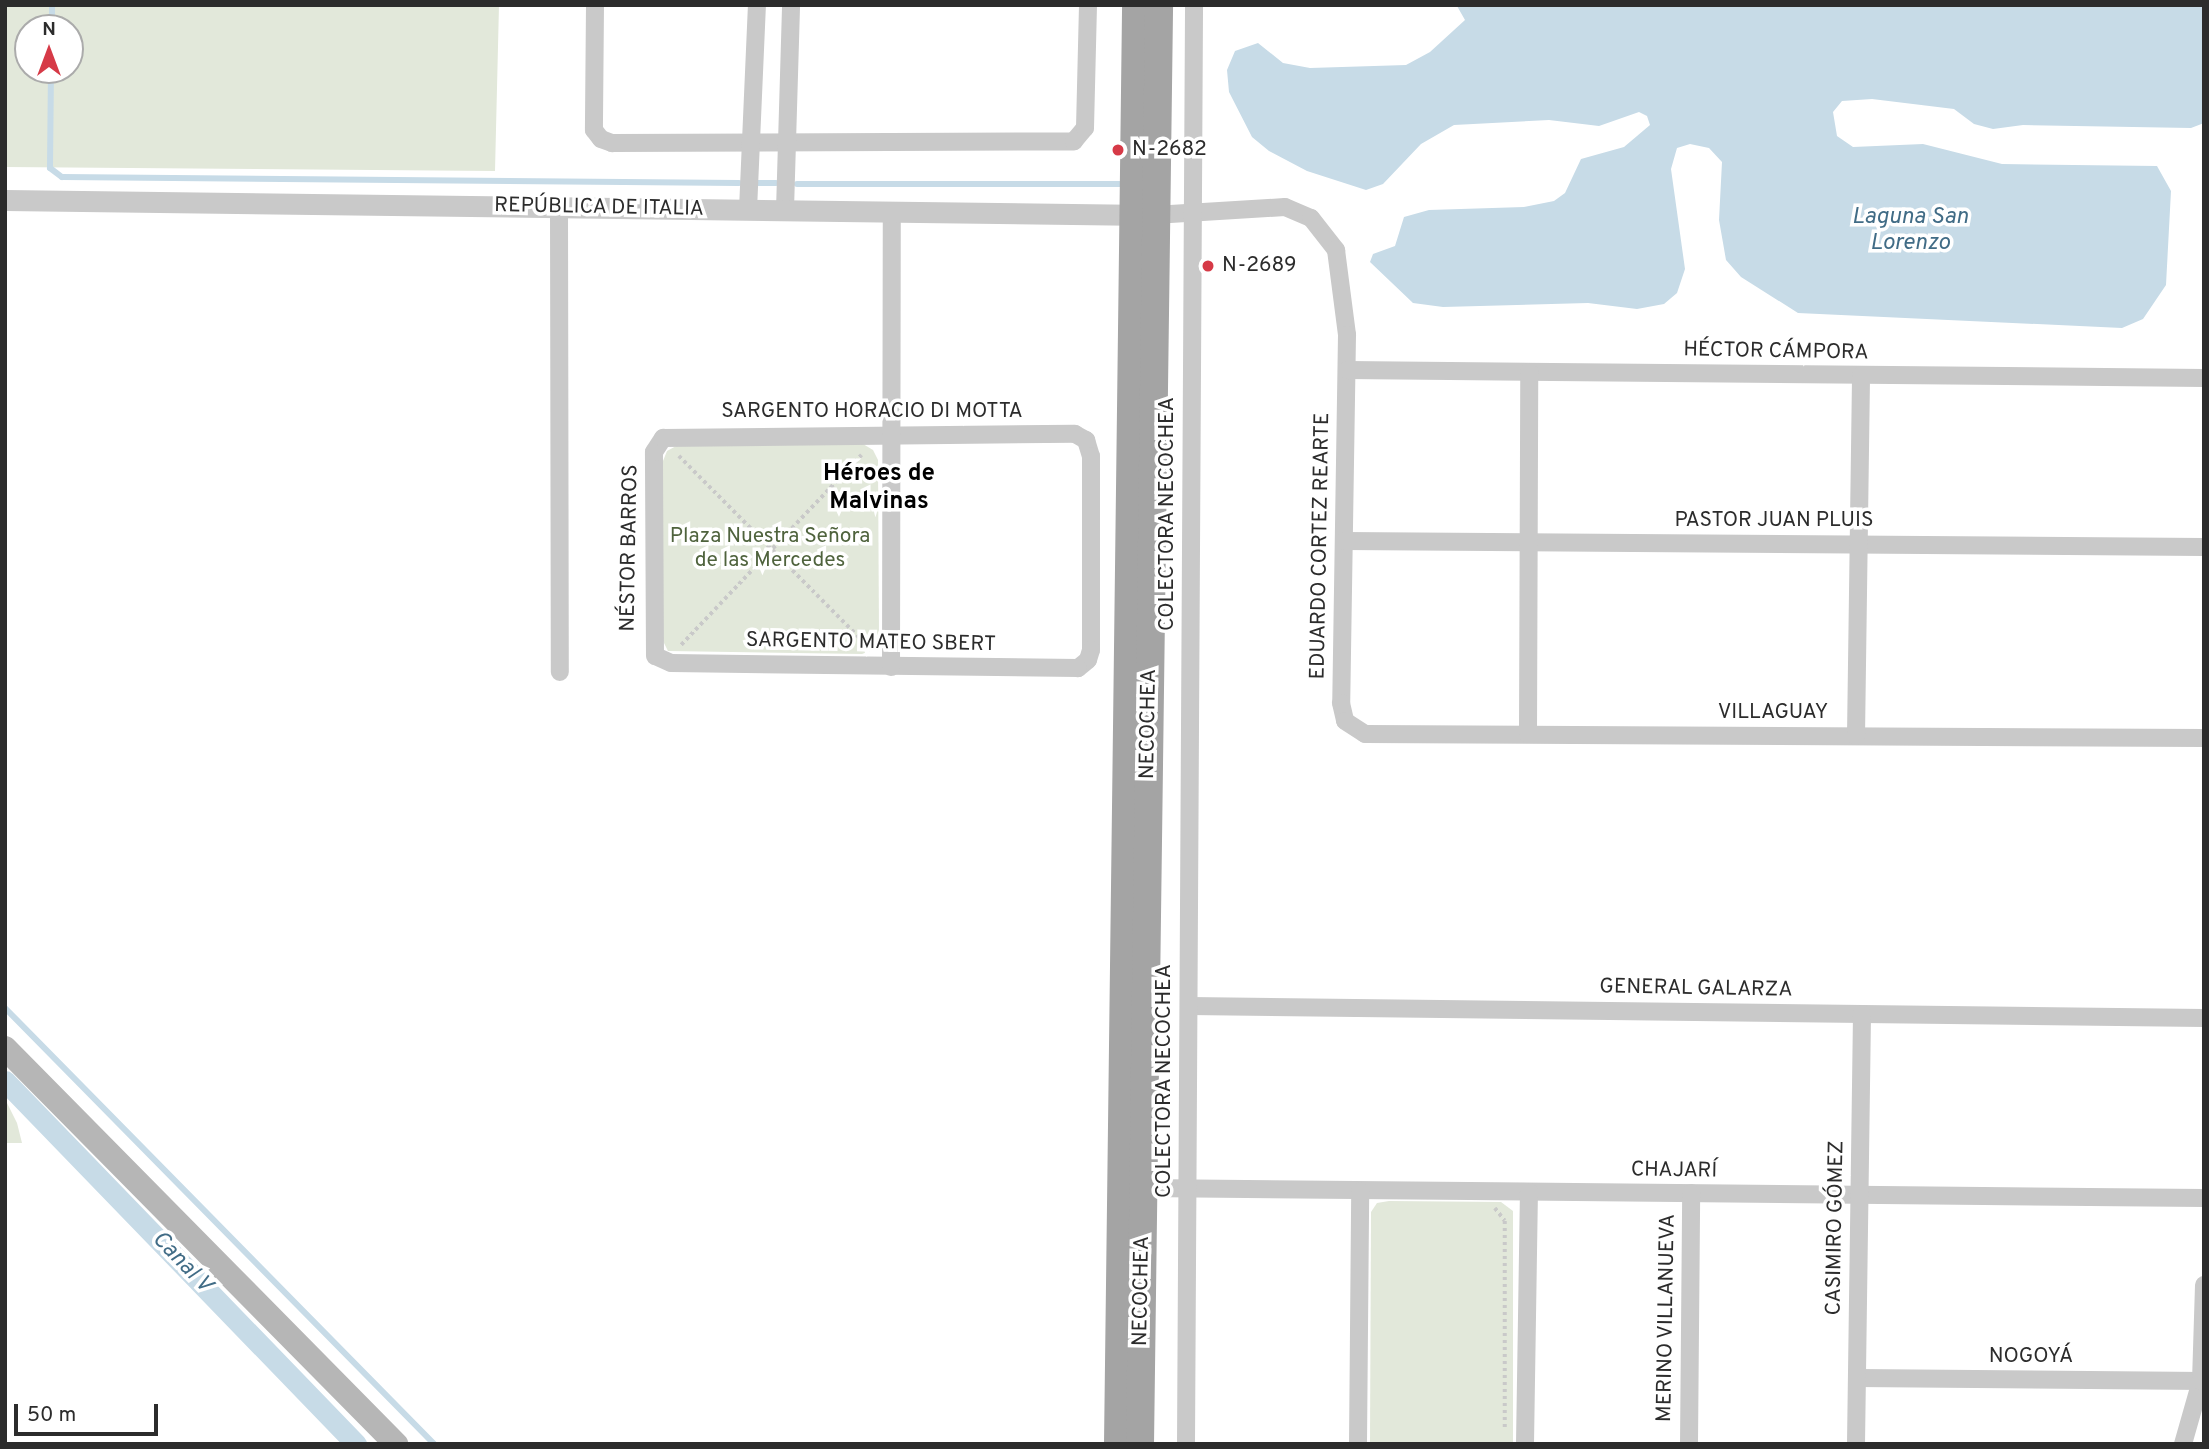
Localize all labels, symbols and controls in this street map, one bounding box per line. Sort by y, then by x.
north arrow [14,14,84,84]
text: N [42,18,56,42]
place label: N-2682 [1132,137,1207,163]
marker: N-2682 [1110,142,1126,158]
street label: REPÚBLICA DE ITALIA [494,194,704,222]
water label: Laguna San Lorenzo [1852,204,1968,258]
place label: N-2689 [1222,253,1297,279]
marker: N-2689 [1200,258,1216,274]
street label: HÉCTOR CÁMPORA [1683,338,1869,366]
street label: COLECTORA NECOCHEA [1155,397,1181,631]
street label: SARGENTO HORACIO DI MOTTA [721,399,1023,425]
street label: EDUARDO CORTEZ REARTE [1306,412,1336,680]
district label: Héroes de Malvinas [823,461,935,517]
street label: NÉSTOR BARROS [616,464,644,632]
street label: PASTOR JUAN PLUIS [1675,508,1873,534]
park label: Plaza Nuestra Señora de las Mercedes [670,524,870,574]
street label: SARGENTO MATEO SBERT [746,628,996,658]
street label: NECOCHEA [1135,669,1163,779]
street label: VILLAGUAY [1718,700,1828,726]
street label: COLECTORA NECOCHEA [1152,964,1178,1198]
street label: GENERAL GALARZA [1599,975,1793,1003]
street label: CASIMIRO GÓMEZ [1822,1140,1850,1316]
street label: CHAJARÍ [1631,1158,1717,1184]
street label: MERINO VILLANUEVA [1653,1213,1681,1423]
water label: Canal V [145,1226,217,1300]
street label: NECOCHEA [1128,1236,1156,1346]
street label: NOGOYÁ [1989,1344,2073,1370]
scale bar [18,1390,161,1434]
text: 50 m [27,1402,76,1429]

